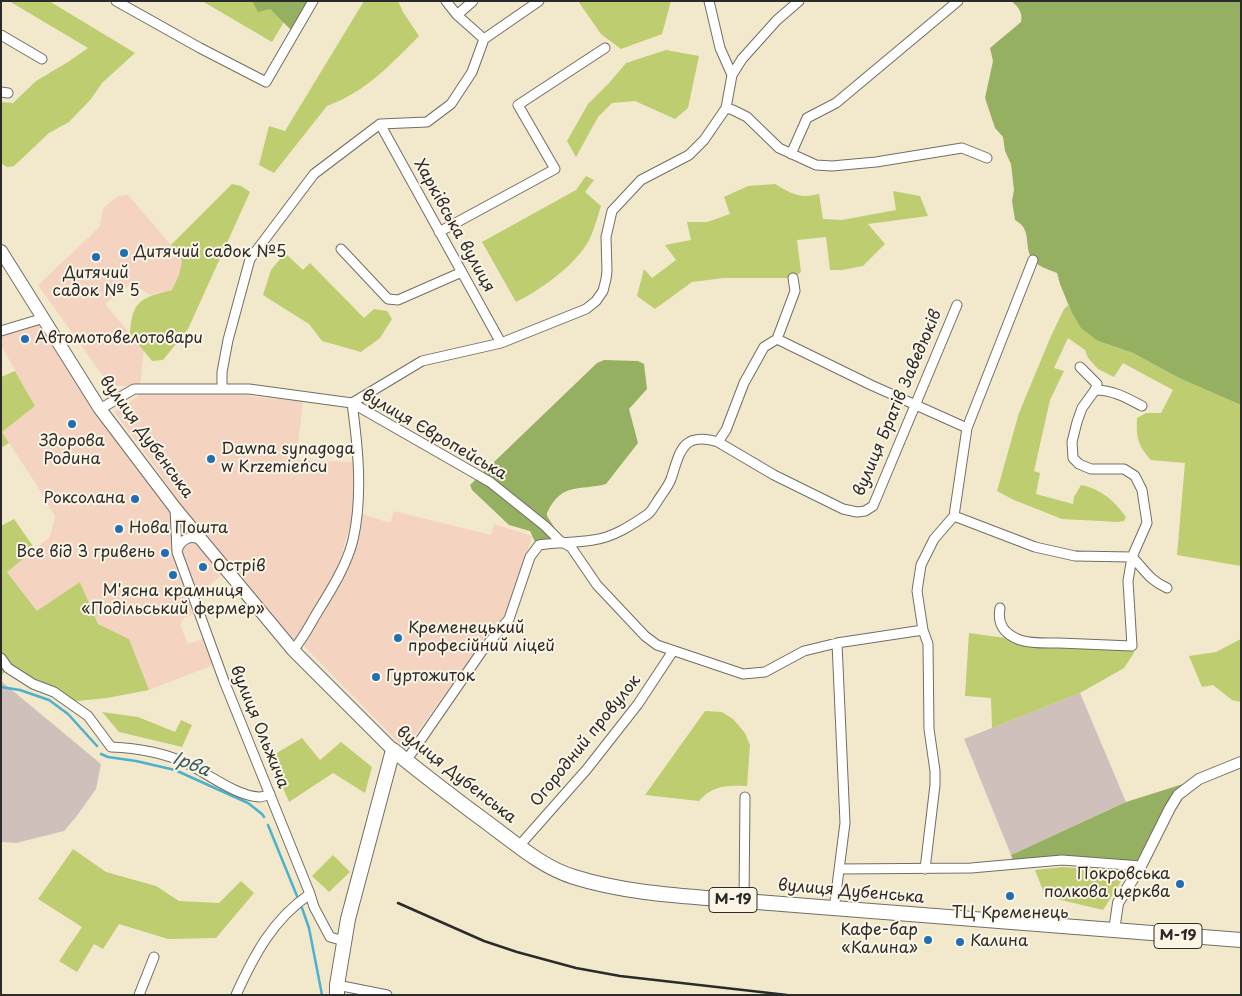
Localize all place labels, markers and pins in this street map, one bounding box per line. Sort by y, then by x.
place label: Дитячий садок №5 [134,243,286,263]
marker: Дитячий садок №5 [118,247,130,259]
marker: Дитячий садок № 5 [90,251,102,263]
place label: Дитячий садок № 5 [53,264,139,302]
place label: Автомотовелотовари [35,329,203,349]
marker: Автомотовелотовари [19,333,31,345]
marker: Здорова Родина [66,418,78,430]
place label: Здорова Родина [39,432,105,470]
place label: Dawna synagoga w Krzemieńcu [221,440,354,478]
marker: Dawna synagoga w Krzemieńcu [205,453,217,465]
place label: Роксолана [43,489,125,509]
marker: Роксолана [129,493,141,505]
place label: Нова Пошта [129,519,228,539]
marker: Нова Пошта [113,523,125,535]
place label: Все від 3 гривень [16,543,155,563]
marker: Все від 3 гривень [159,547,171,559]
place label: Острів [213,557,265,577]
marker: Острів [197,561,209,573]
marker: М'ясна крамниця «Подільський фермер» [167,569,179,581]
place label: М'ясна крамниця «Подільський фермер» [81,582,265,620]
place label: Кременецький професійний ліцей [408,619,555,657]
marker: Кременецький професійний ліцей [392,632,404,644]
place label: Гуртожиток [386,667,475,687]
marker: Гуртожиток [370,671,382,683]
place label: Покровська полкова церква [1044,865,1170,903]
marker: Покровська полкова церква [1174,878,1186,890]
marker: ТЦ Кременець [1004,890,1016,902]
place label: ТЦ Кременець [952,904,1068,924]
place label: Кафе-бар «Калина» [841,921,918,959]
place label: Калина [970,932,1028,952]
marker: Кафе-бар «Калина» [922,934,934,946]
marker: Калина [954,936,966,948]

